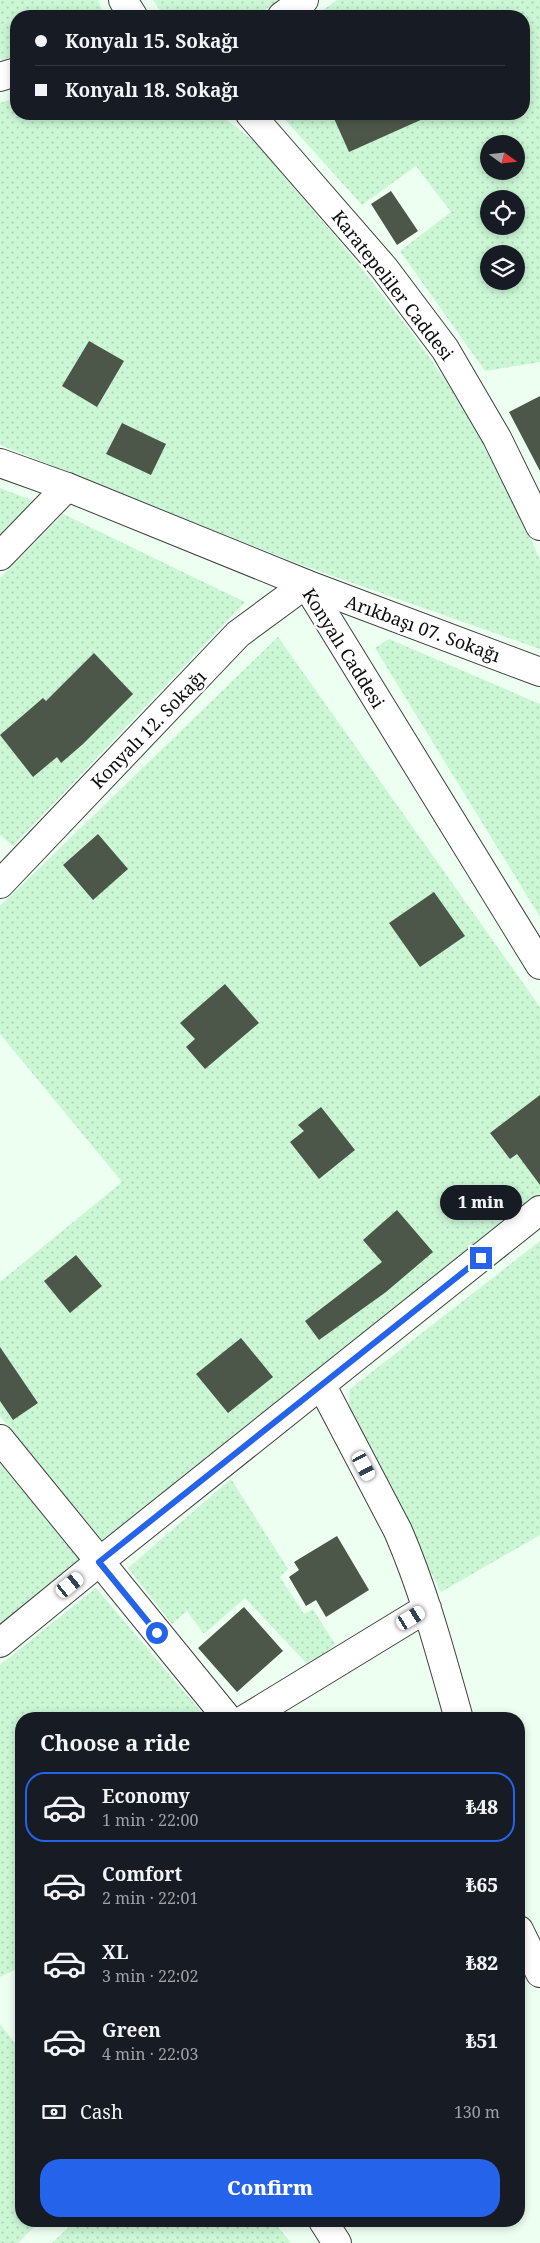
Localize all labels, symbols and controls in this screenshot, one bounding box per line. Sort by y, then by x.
text: Konyalı 15. Sokağı [65,28,239,54]
text: Konyalı 18. Sokağı [65,77,239,103]
north arrow [480,135,525,180]
map controls [480,135,525,290]
button: locate [480,190,525,235]
street label: Karatepeliler Caddesi [327,205,459,365]
button: layers [480,245,525,290]
street label: Konyalı Caddesi [298,584,391,713]
street label: Arıkbaşı 07. Sokağı [342,589,504,667]
street label: Konyalı 12. Sokağı [85,664,211,793]
callout: 1 min [440,1186,522,1220]
text: 1 min [458,1191,504,1213]
route end [470,1247,492,1269]
car [350,1449,377,1483]
car [53,1570,86,1600]
car [394,1604,427,1632]
route start [146,1622,168,1644]
text: Choose a ride [40,1727,190,1757]
text: Economy [102,1783,190,1809]
icon: car [42,1785,87,1830]
text: ₺48 [466,1794,498,1820]
text: 1 min · 22:00 [102,1809,198,1831]
text: Comfort [102,1861,182,1887]
icon: car [42,1863,87,1908]
text: ₺65 [466,1872,498,1898]
text: 2 min · 22:01 [102,1887,198,1909]
text: XL [102,1939,128,1965]
icon: car [42,1941,87,1986]
text: ₺82 [466,1950,498,1976]
text: 3 min · 22:02 [102,1965,198,1987]
text: Green [102,2017,161,2043]
icon: car [42,2019,87,2064]
text: ₺51 [466,2028,498,2054]
text: 4 min · 22:03 [102,2043,198,2065]
icon: cash [40,2098,68,2126]
text: Cash [80,2099,123,2125]
text: 130 m [454,2101,500,2123]
button: Confirm [40,2159,500,2217]

